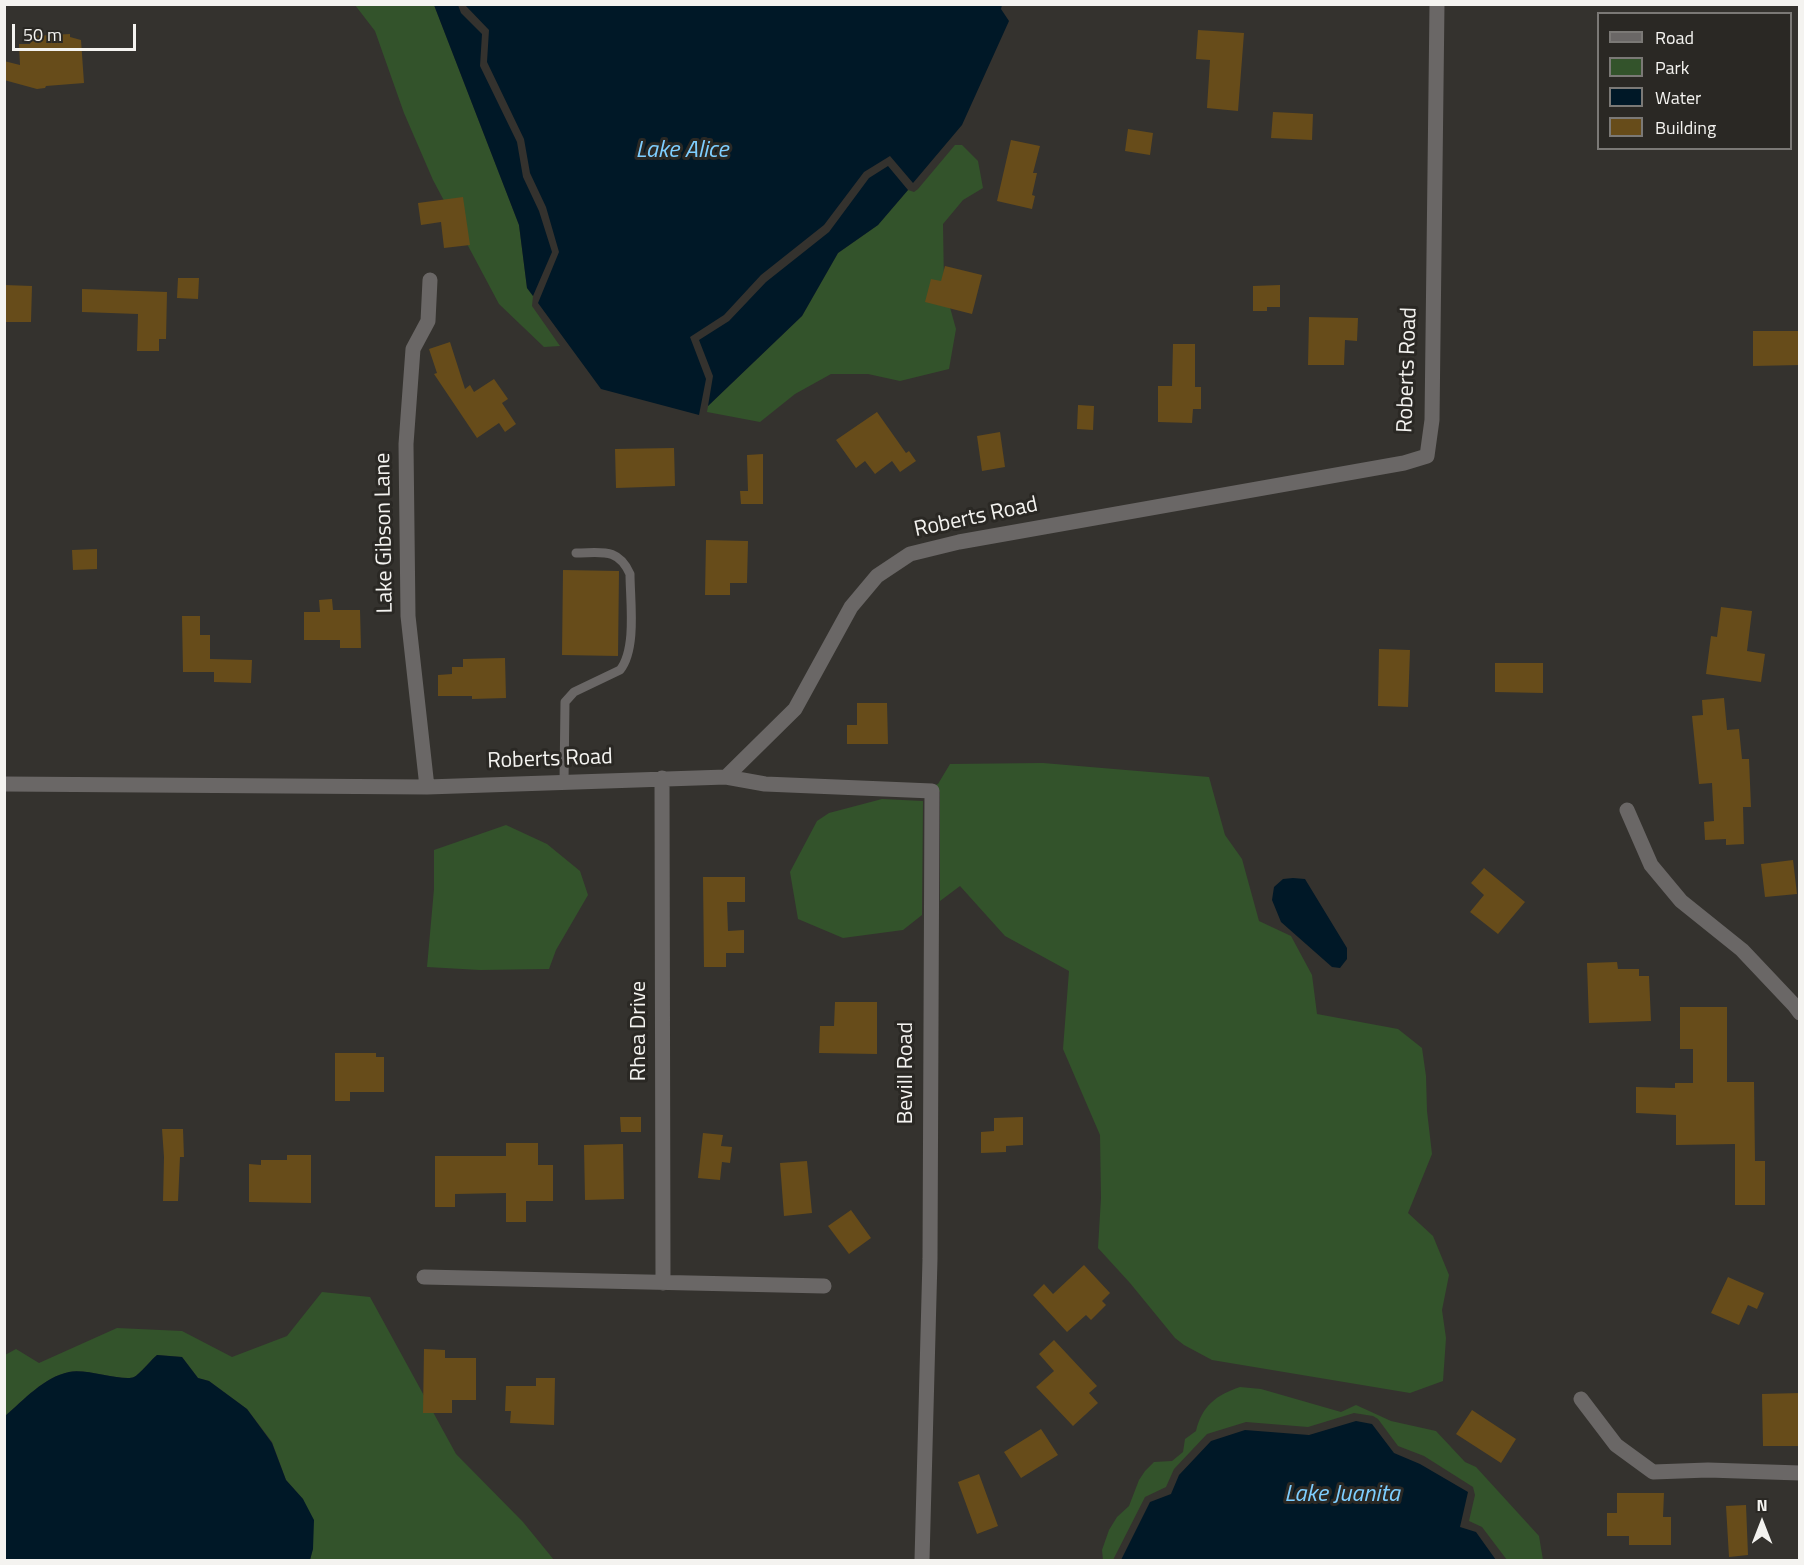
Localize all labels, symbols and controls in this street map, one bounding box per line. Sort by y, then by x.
scale bar [15,12,140,50]
legend [1597,12,1792,150]
text: 50 m [23,21,62,48]
text: Road [1655,24,1694,51]
text: Park [1655,54,1689,81]
text: Water [1655,84,1701,111]
text: Building [1655,114,1716,141]
water label: Lake Alice [636,137,728,165]
street label: Roberts Road [1393,307,1423,433]
street label: Lake Gibson Lane [370,452,400,614]
street label: Roberts Road [912,492,1040,544]
street label: Roberts Road [487,745,613,775]
street label: Rhea Drive [627,981,653,1081]
street label: Bevill Road [894,1022,920,1124]
water label: Lake Juanita [1284,1481,1400,1509]
north arrow [1732,1493,1792,1553]
text: N [1756,1493,1768,1517]

